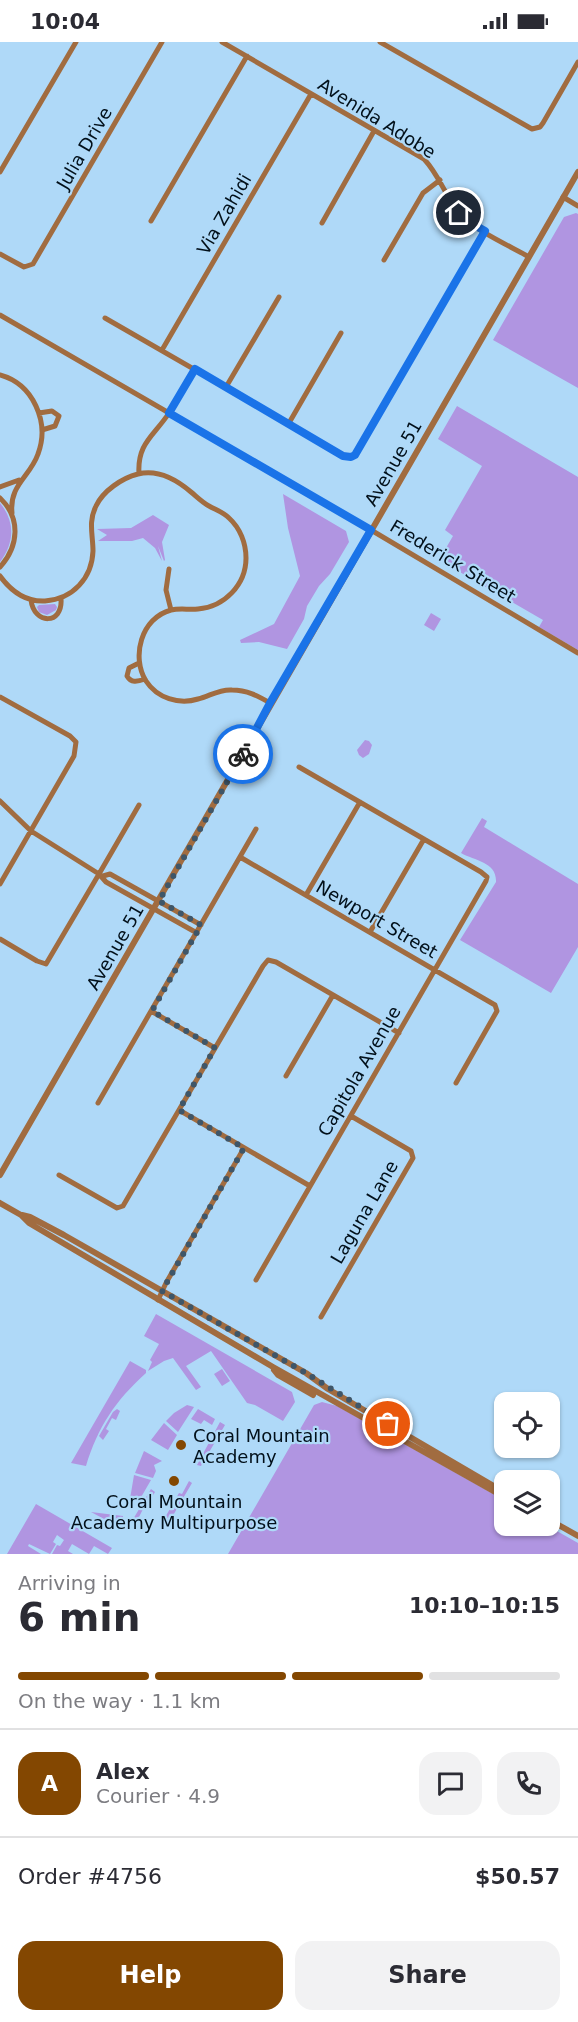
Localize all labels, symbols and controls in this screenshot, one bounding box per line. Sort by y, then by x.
text: 10:04 [30,9,100,34]
street label: Avenida Adobe [314,73,440,163]
street label: Julia Drive [52,103,116,194]
street label: Via Zahidi [192,170,256,258]
pin [433,187,484,238]
icon: home [442,196,475,229]
street label: Avenue 51 [360,416,426,510]
street label: Frederick Street [386,515,520,607]
courier [213,724,273,784]
icon: bike [227,738,260,771]
street label: Newport Street [313,876,441,962]
street label: Avenue 51 [82,900,148,994]
street label: Capitola Avenue [313,1002,405,1140]
street label: Laguna Lane [326,1157,402,1267]
map controls [494,1392,560,1536]
button: locate [494,1392,560,1458]
pin [362,1398,413,1449]
icon: bag [371,1407,404,1440]
place label: Coral Mountain Academy [193,1425,330,1467]
marker: Coral Mountain Academy [174,1438,188,1452]
button: layers [494,1470,560,1536]
marker: Coral Mountain Academy Multipurpose [167,1474,181,1488]
place label: Coral Mountain Academy Multipurpose [71,1491,277,1533]
text: Arriving in [18,1571,121,1595]
text: 10:10–10:15 [409,1593,560,1618]
text: 6 min [18,1595,140,1640]
text: On the way · 1.1 km [18,1689,221,1713]
button: chat [419,1752,482,1815]
button: phone [497,1752,560,1815]
text: Alex [96,1759,150,1784]
text: A [41,1771,58,1796]
text: Courier · 4.9 [96,1784,220,1808]
text: Order #4756 [18,1864,162,1889]
text: $50.57 [475,1864,560,1889]
button: Help [18,1941,283,2010]
button: Share [295,1941,560,2010]

